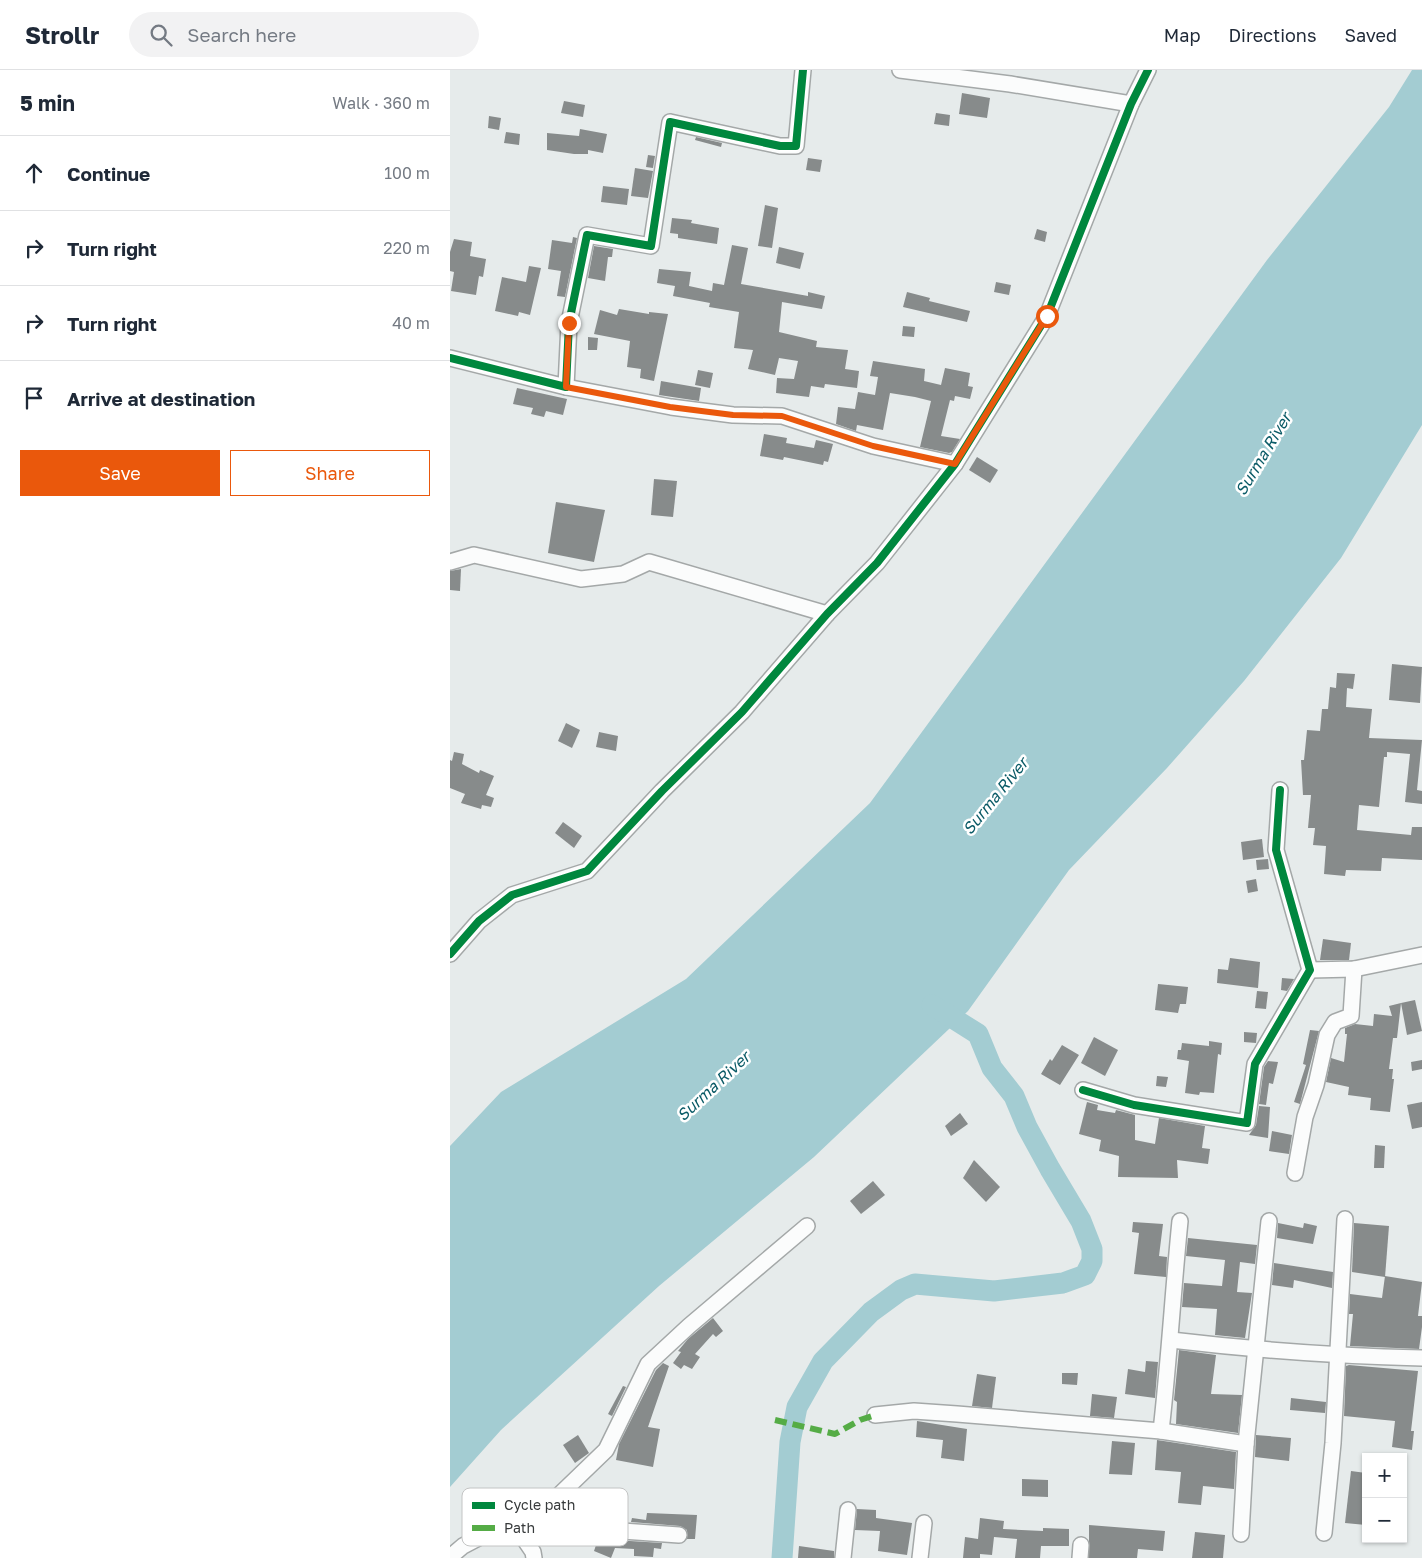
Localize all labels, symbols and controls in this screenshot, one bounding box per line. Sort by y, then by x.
search box [129,12,479,57]
text: Strollr [25,20,99,49]
icon: search [147,21,175,49]
text: Search here [187,23,296,46]
text: Map [1164,24,1200,46]
text: Directions [1228,24,1316,46]
text: Saved [1344,24,1397,46]
text: 5 min [20,90,75,116]
text: Walk · 360 m [332,93,430,113]
icon: ahead [20,159,48,187]
text: Continue [67,162,150,185]
text: 100 m [384,163,430,183]
icon: right [20,234,48,262]
text: Turn right [67,237,157,260]
text: 220 m [383,238,430,258]
route start [1036,305,1059,328]
icon: right [20,309,48,337]
text: Turn right [67,312,157,335]
route end [558,312,581,335]
text: 40 m [392,313,430,333]
icon: arrive [20,384,48,412]
text: Arrive at destination [67,387,255,410]
water label: Surma River [1231,407,1297,499]
button: Save [20,450,220,496]
button: Share [230,450,430,496]
water label: Surma River [958,752,1034,838]
water label: Surma River [672,1045,756,1125]
map controls [1362,1453,1407,1543]
button: + [1362,1453,1407,1498]
legend [462,1488,628,1546]
text: Cycle path [504,1496,575,1513]
button: − [1362,1498,1407,1543]
text: Path [504,1519,535,1536]

